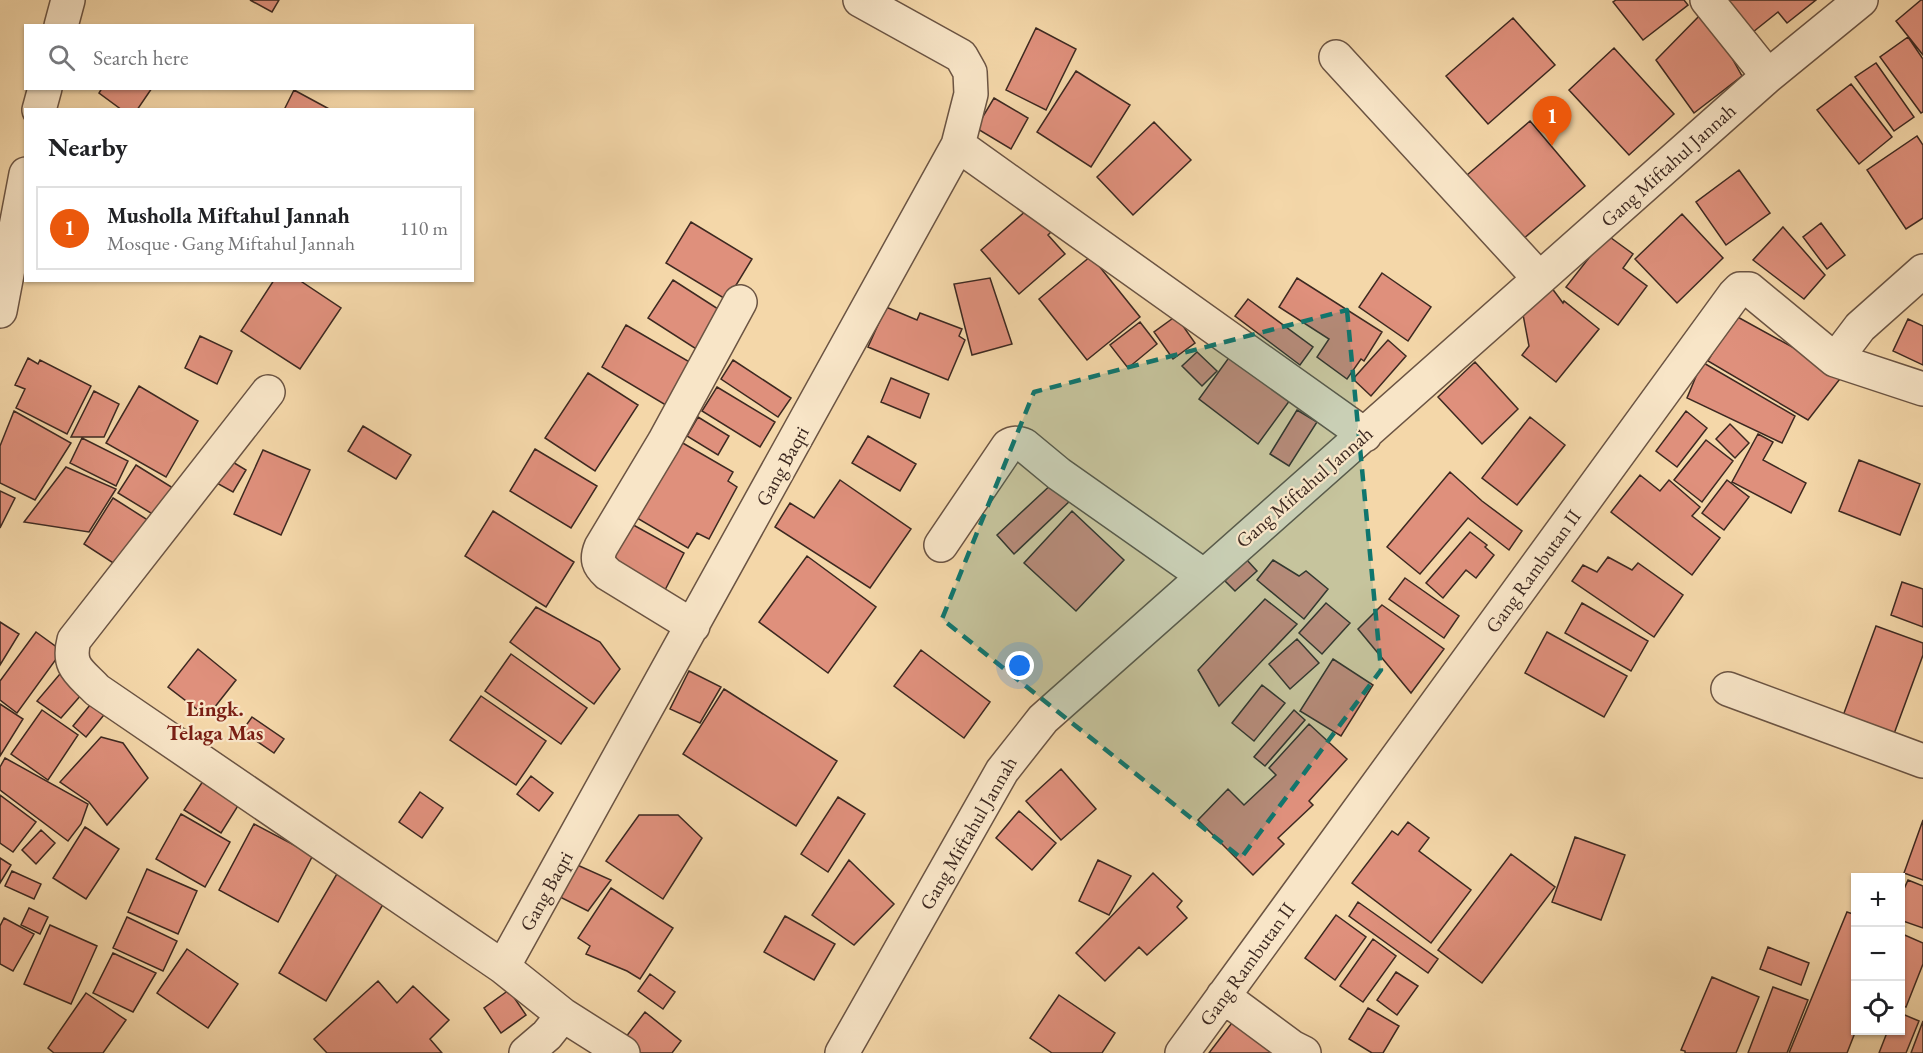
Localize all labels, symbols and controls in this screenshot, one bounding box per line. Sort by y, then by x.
search box [24,24,474,90]
icon: search [45,41,78,74]
text: Search here [93,43,188,72]
pin: 1 [1532,96,1572,146]
street label: Gang Miftahul Jannah [1595,97,1741,233]
text: Nearby [48,130,128,164]
text: Musholla Miftahul Jannah [107,201,350,230]
text: 1 [64,215,75,241]
text: 110 m [400,215,448,241]
text: Mosque · Gang Miftahul Jannah [107,230,355,256]
street label: Gang Miftahul Jannah [1230,420,1378,554]
street label: Gang Baqri [749,421,815,511]
street label: Gang Rambutan II [1479,504,1587,638]
your location [1005,651,1034,680]
district label: Lingk. Telaga Mas [167,695,263,746]
street label: Gang Miftahul Jannah [913,752,1023,914]
street label: Gang Baqri [513,846,579,936]
map controls [1851,873,1905,1035]
button: + [1851,873,1905,927]
street label: Gang Rambutan II [1193,897,1301,1031]
button: − [1851,927,1905,981]
button: locate [1851,981,1905,1035]

